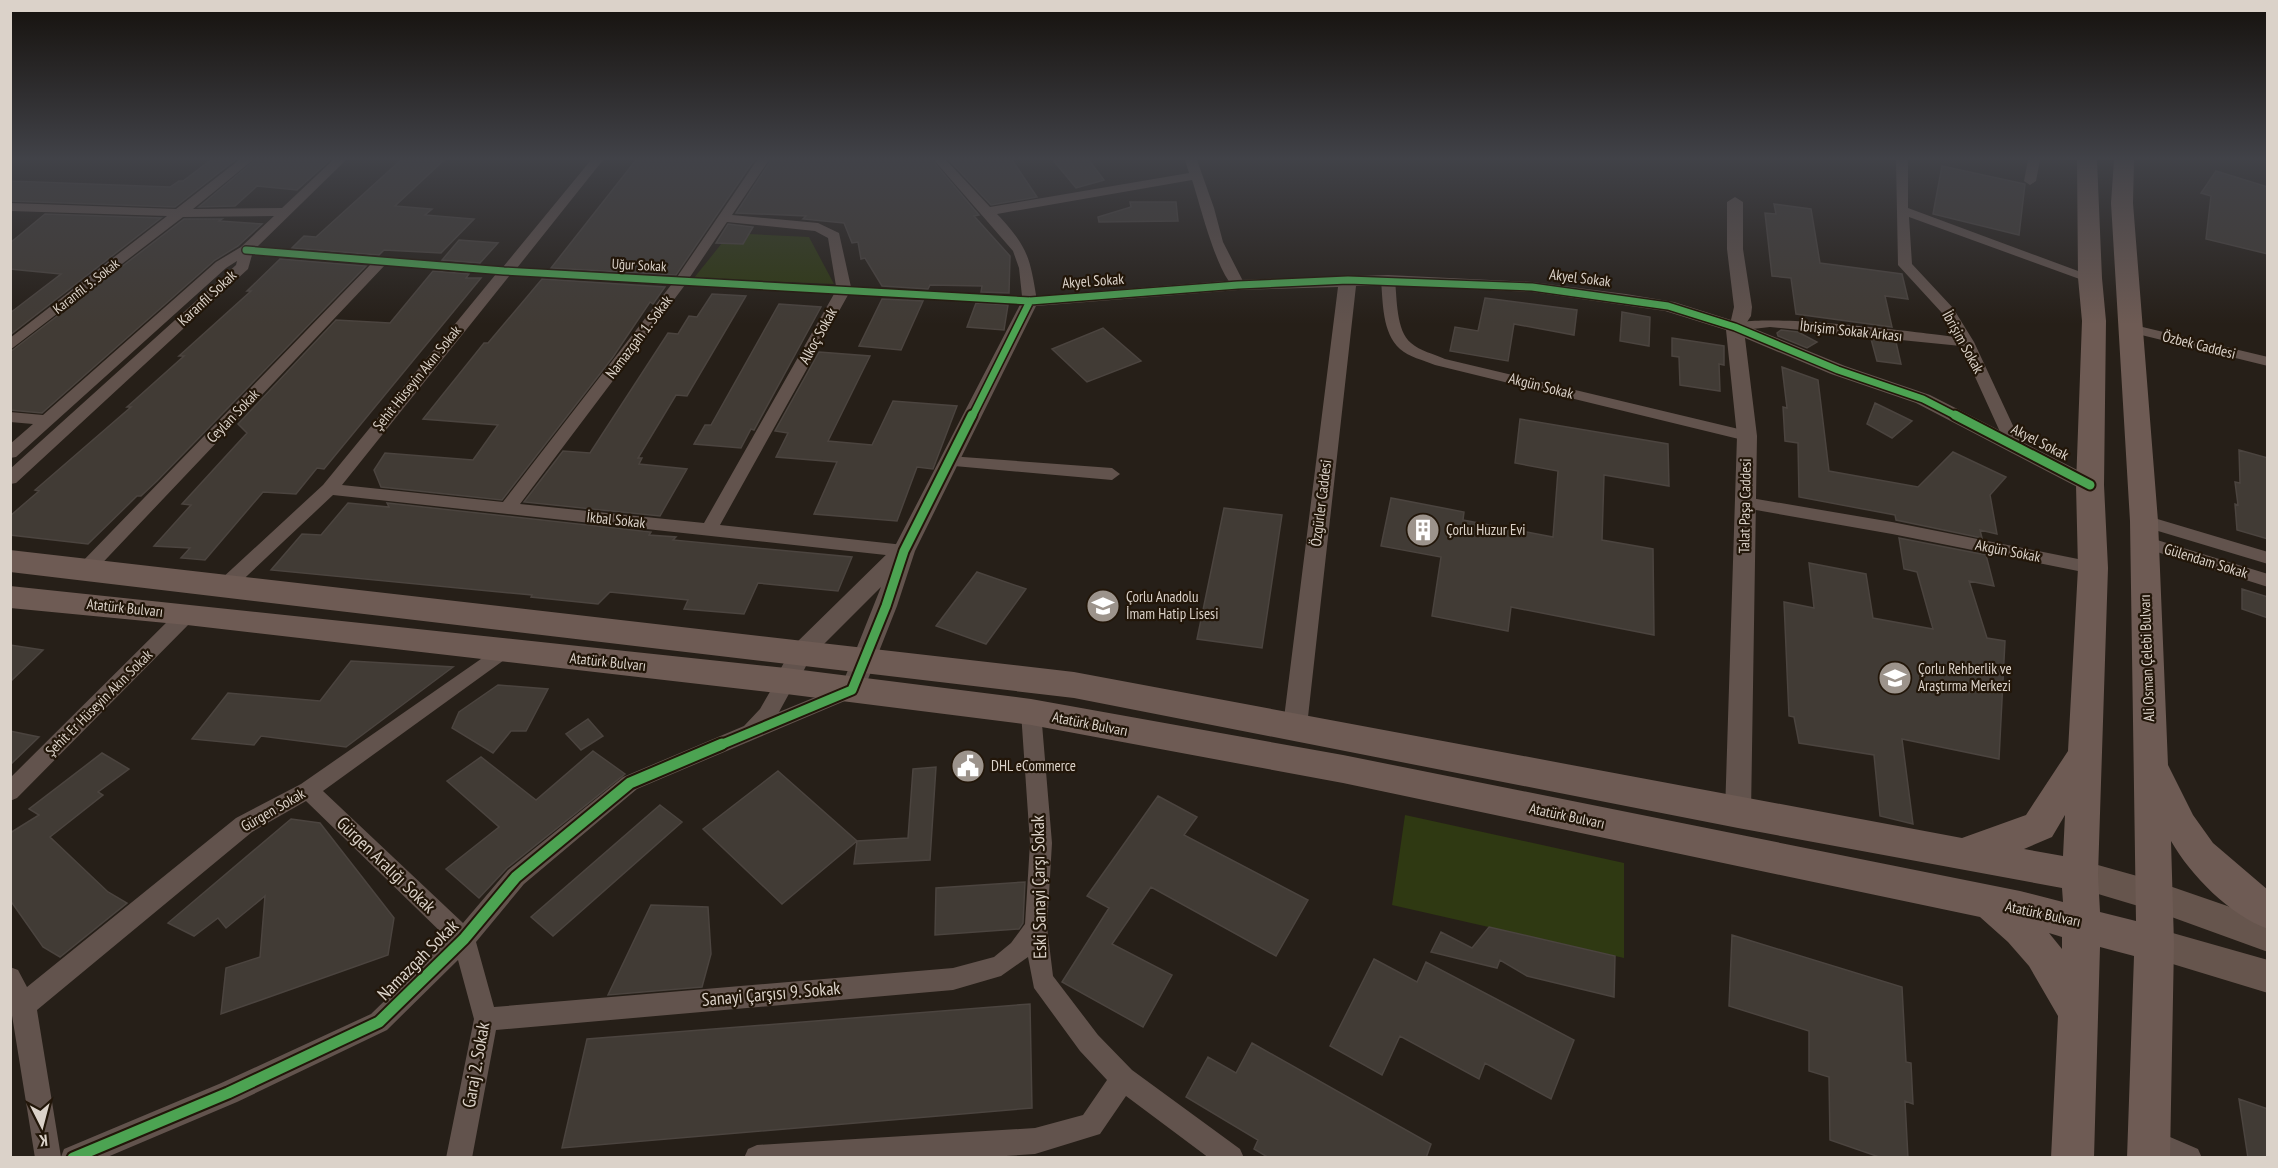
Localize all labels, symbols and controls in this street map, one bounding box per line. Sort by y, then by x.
street label: Karanfil 3. Sokak [49,254,123,318]
street label: Uğur Sokak [611,255,667,275]
street label: Akyel Sokak [1548,264,1612,291]
street label: Karanfil Sokak [173,265,240,330]
street label: Akyel Sokak [1061,269,1125,292]
street label: Namazgah 1. Sokak [601,291,676,382]
street label: Alkoç Sokak [794,304,841,367]
street label: İbrişim Sokak [1938,307,1989,377]
street label: İbrişim Sokak Arkası [1799,316,1903,345]
street label: Şehit Hüseyin Akın Sokak [368,321,465,434]
street label: Özbek Caddesi [2160,326,2238,363]
street label: Akgün Sokak [1507,368,1576,403]
street label: Ceylan Sokak [202,385,263,447]
street label: Akyel Sokak [2008,419,2072,464]
street label: Özgürler Caddesi [1306,458,1335,548]
street label: Talat Paşa Caddesi [1734,458,1755,554]
street label: İkbal Sokak [586,507,647,532]
building icon: Çorlu Huzur Evi [1405,512,1441,548]
place label: Çorlu Huzur Evi [1446,520,1526,539]
street label: Akgün Sokak [1974,535,2043,566]
street label: Gülendam Sokak [2162,539,2250,582]
place label: Çorlu Anadolu İmam Hatip Lisesi [1126,587,1218,623]
school or university icon: Çorlu Anadolu İmam Hatip Lisesi [1085,588,1121,624]
street label: Atatürk Bulvarı [86,594,164,621]
street label: Ali Osman Çelebi Bulvarı [2135,594,2158,722]
street label: Şehit Er Hüseyin Akın Sokak [41,645,156,760]
street label: Atatürk Bulvarı [569,648,647,675]
place label: Çorlu Rehberlik ve Araştırma Merkezi [1918,659,2012,695]
school or university icon: Çorlu Rehberlik ve Araştırma Merkezi [1877,660,1913,696]
street label: Atatürk Bulvarı [1051,707,1130,740]
public building icon: DHL eCommerce [950,748,986,784]
place label: DHL eCommerce [991,756,1076,775]
street label: Gürgen Sokak [237,784,308,836]
street label: Atatürk Bulvarı [1528,798,1607,833]
street label: Gürgen Aralığı Sokak [332,812,441,918]
street label: Eski Sanayi Çarşı Sokak [1026,815,1051,959]
street label: Atatürk Bulvarı [2004,896,2083,931]
street label: Namazgah Sokak [372,914,463,1005]
street label: Sanayi Çarşısı 9. Sokak [701,976,841,1011]
street label: Garaj 2. Sokak [457,1020,494,1109]
north arrow [12,1096,72,1156]
text: K [38,1131,49,1151]

